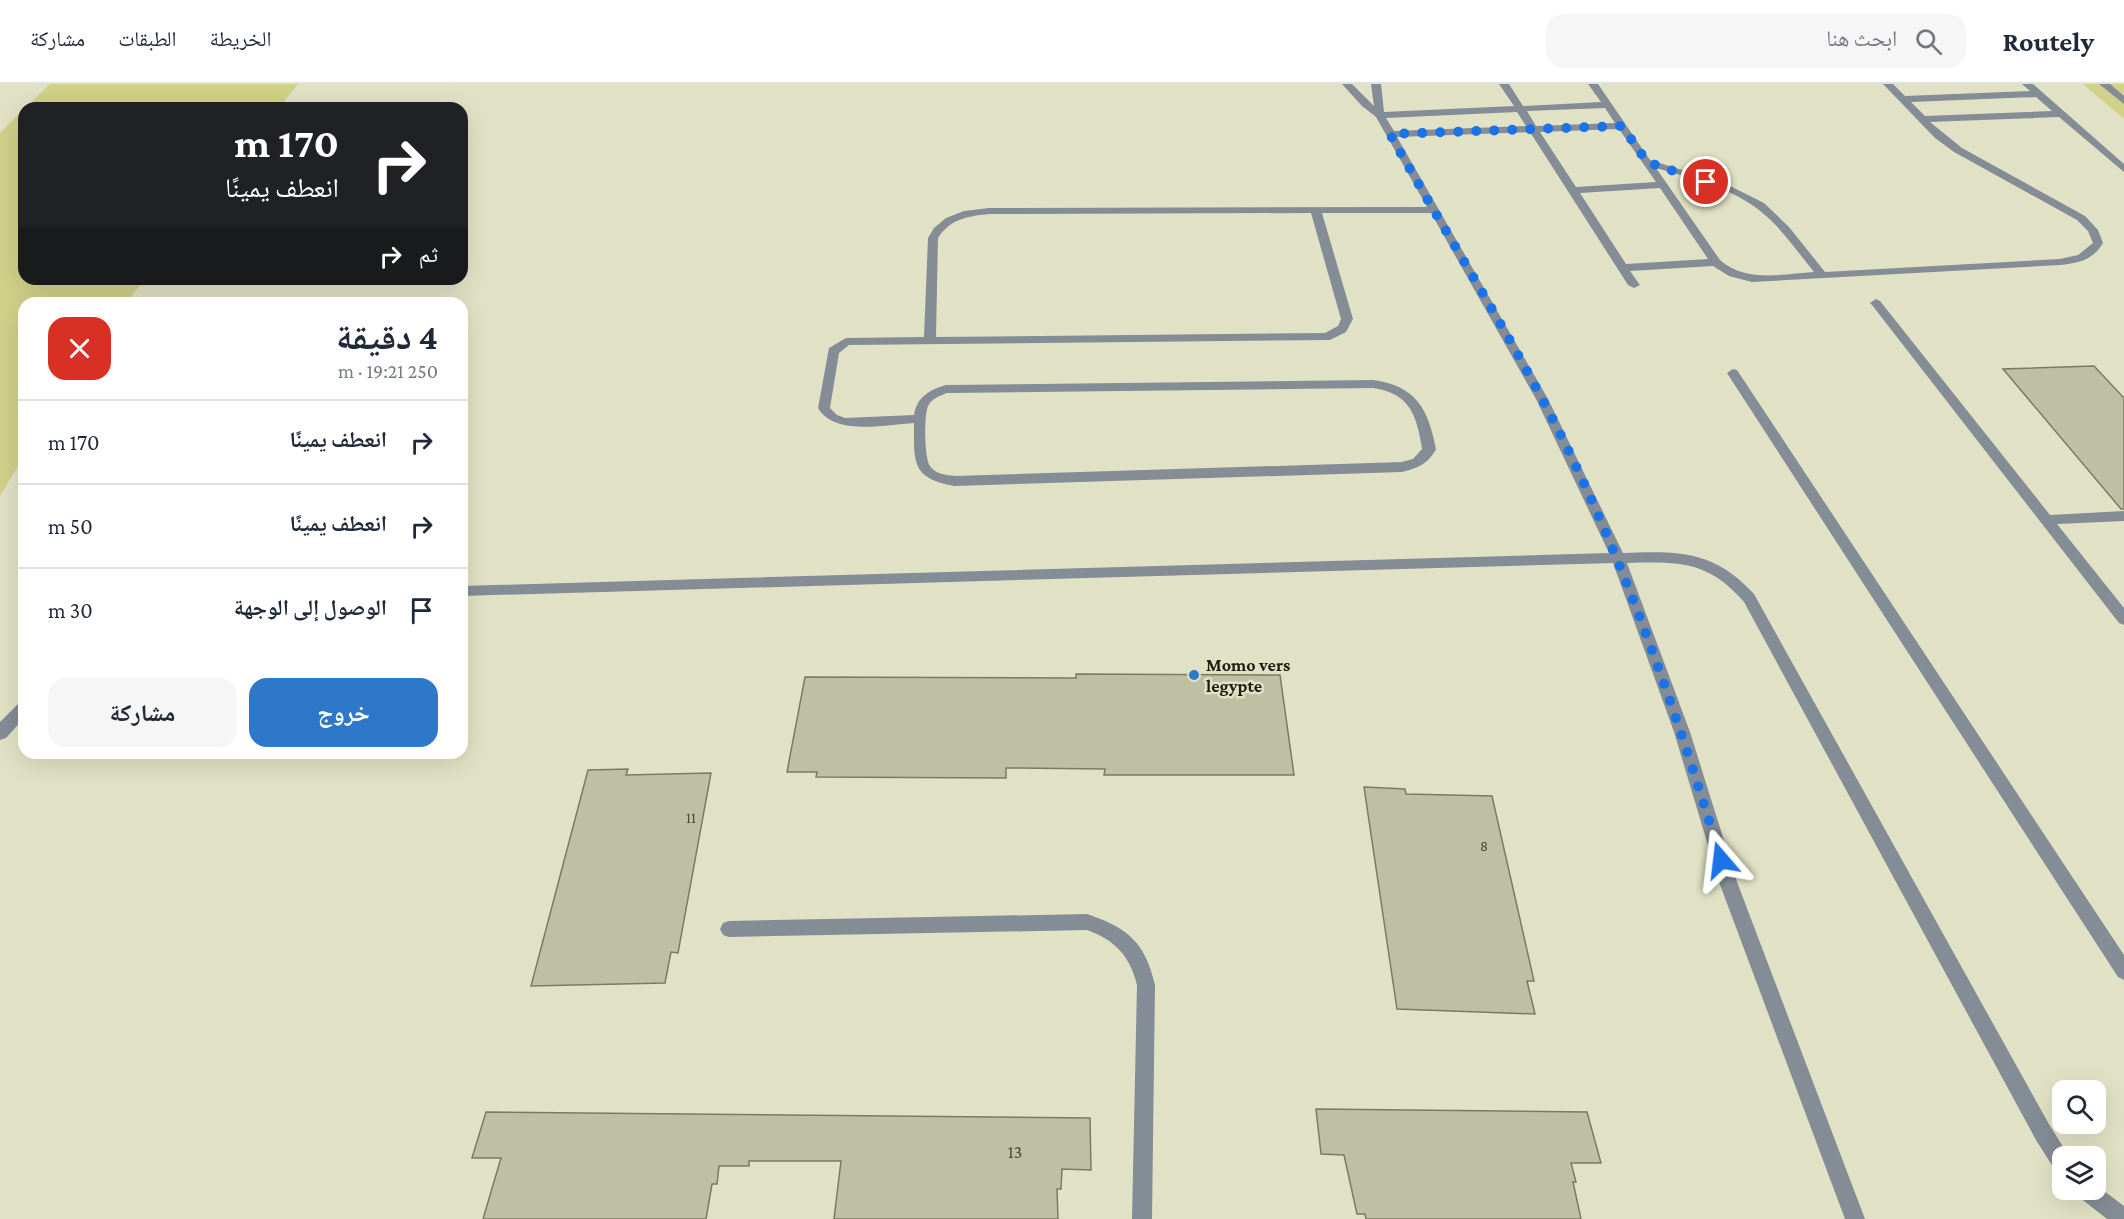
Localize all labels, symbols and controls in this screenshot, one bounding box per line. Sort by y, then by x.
search box [1546,14,1966,68]
icon: search [1912,25,1945,58]
text: ابحث هنا [1826,26,1897,51]
text: Routely [2002,26,2094,57]
text: مشاركة [30,27,85,51]
text: الطبقات [118,27,177,51]
text: الخريطة [210,27,271,51]
text: 170 m [234,119,339,166]
icon: right [360,126,438,204]
pin [1680,156,1731,207]
icon: arrive [1689,165,1722,198]
text: انعطف يمينًا [225,173,339,203]
icon: right [374,240,407,273]
text: ثم [419,242,438,267]
button: close [48,317,111,380]
text: 4 دقيقة [336,317,438,357]
text: 250 m · 19:21 [338,360,438,382]
icon: right [405,426,438,459]
text: انعطف يمينًا [289,427,387,452]
text: 170 m [48,430,99,455]
icon: right [405,510,438,543]
text: انعطف يمينًا [289,511,387,536]
text: 50 m [48,514,93,539]
icon: arrive [405,594,438,627]
text: الوصول إلى الوجهة [234,595,387,620]
text: 30 m [48,598,93,623]
place label: Momo vers legypte [1206,655,1290,696]
marker: Momo vers legypte [1187,668,1201,682]
button: مشاركة [48,678,237,747]
button: خروج [249,678,438,747]
house number: 11 [686,810,696,826]
position arrow [1689,828,1753,892]
house number: 8 [1480,838,1488,854]
map controls [2052,1080,2106,1200]
button: search [2052,1080,2106,1134]
house number: 13 [1008,1142,1022,1162]
button: layers [2052,1146,2106,1200]

